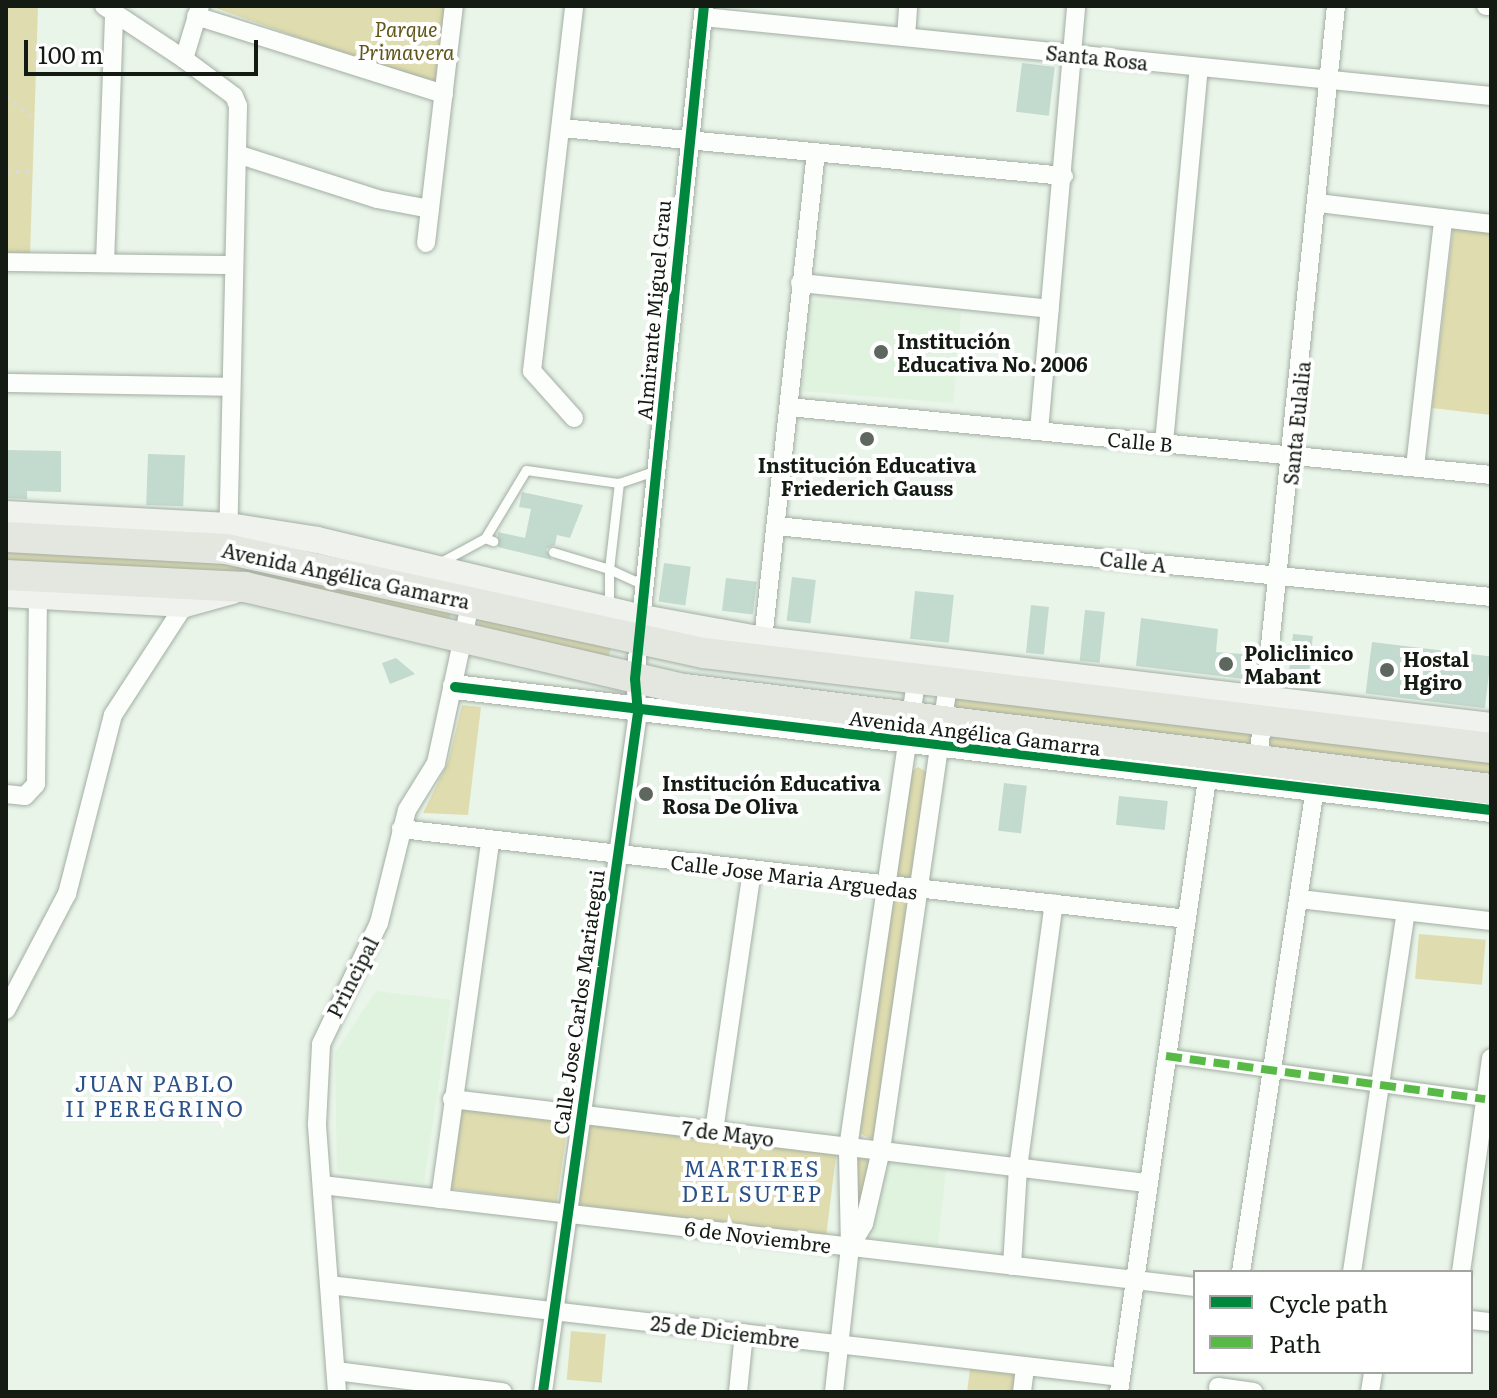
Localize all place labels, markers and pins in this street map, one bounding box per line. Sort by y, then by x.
place label: Institución Educativa No. 2006 [897,328,1088,375]
marker: Institución Educativa No. 2006 [872,343,890,361]
marker: Institución Educativa Friederich Gauss [858,430,876,448]
place label: Institución Educativa Friederich Gauss [758,452,976,499]
place label: Policlinico Mabant [1244,640,1353,687]
place label: Hostal Hgiro [1403,646,1469,693]
marker: Policlinico Mabant [1215,653,1237,675]
marker: Hostal Hgiro [1378,661,1396,679]
place label: Institución Educativa Rosa De Oliva [662,770,880,817]
marker: Institución Educativa Rosa De Oliva [637,785,655,803]

